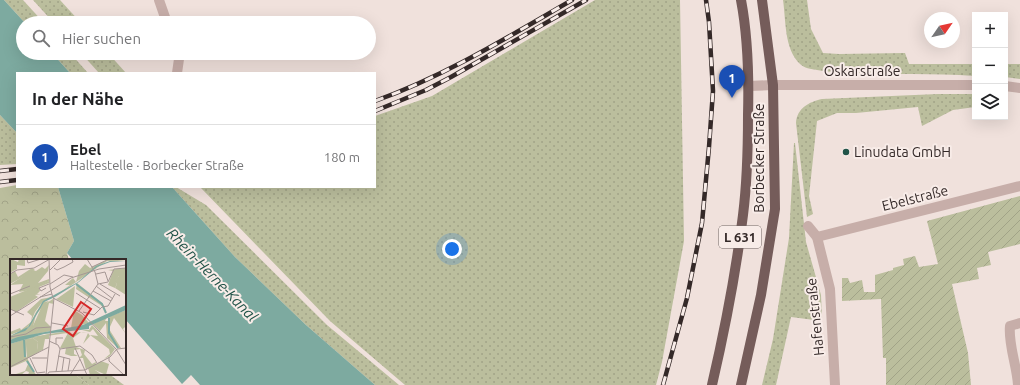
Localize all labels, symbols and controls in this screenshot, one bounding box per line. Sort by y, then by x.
north arrow [924,12,960,48]
map controls [972,12,1008,120]
button: + [972,12,1008,48]
search box [16,16,376,60]
icon: search [30,27,52,49]
text: Hier suchen [62,30,141,47]
button: − [972,48,1008,84]
street label: Oskarstraße [824,63,900,79]
pin: 1 [719,65,745,98]
button: layers [972,84,1008,120]
text: In der Nähe [32,89,124,108]
street label: Borbecker Straße [751,103,767,213]
text: Ebel [70,141,101,158]
place label: Linudata GmbH [854,144,951,160]
marker: Linudata GmbH [841,147,851,157]
text: 1 [41,150,49,164]
text: 180 m [324,150,360,164]
text: Haltestelle · Borbecker Straße [70,158,244,172]
street label: Ebelstraße [880,182,950,214]
water label: Rhein-Herne-Kanal [164,225,262,325]
road number: L 631 [719,226,761,248]
your location [442,239,462,259]
inset map [10,259,126,375]
street label: Hafenstraße [803,277,827,357]

